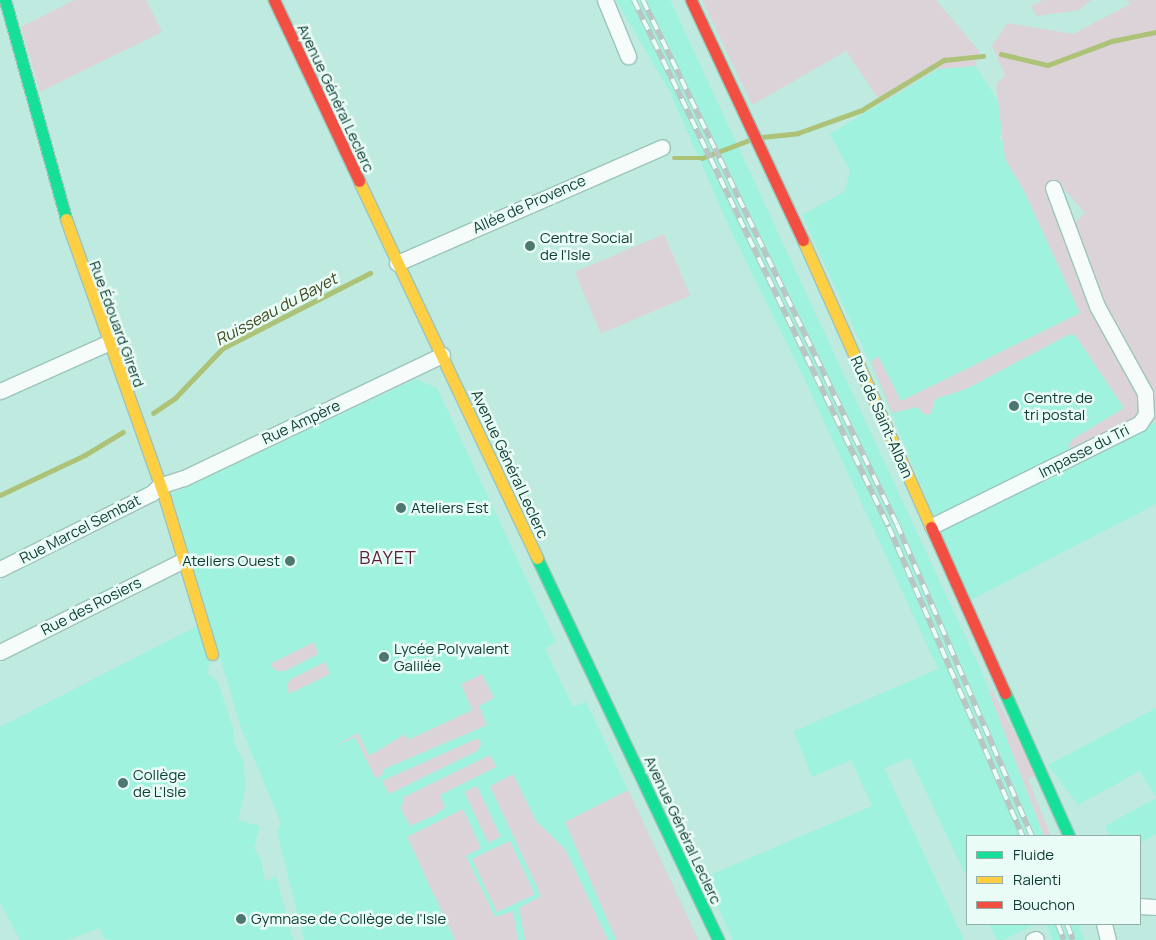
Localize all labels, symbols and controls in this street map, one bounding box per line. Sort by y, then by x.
street label: Avenue Général Leclerc [294,21,378,175]
street label: Allée de Provence [470,171,588,237]
place label: Centre Social de l'Isle [540,228,633,263]
marker: Centre Social de l'Isle [524,240,536,252]
street label: Rue Édouard Girerd [86,258,148,390]
water label: Ruisseau du Bayet [212,269,340,349]
street label: Rue de Saint-Alban [847,353,917,481]
street label: Avenue Général Leclerc [468,387,552,541]
place label: Centre de tri postal [1024,388,1093,423]
street label: Rue Ampère [259,396,343,448]
marker: Centre de tri postal [1008,400,1020,412]
street label: Impasse du Tri [1036,421,1132,481]
street label: Rue Marcel Sembat [16,491,144,567]
place label: Ateliers Est [411,499,489,517]
marker: Ateliers Est [395,502,407,514]
district label: BAYET [359,546,417,568]
place label: Ateliers Ouest [182,552,280,570]
marker: Ateliers Ouest [284,555,296,567]
street label: Rue des Rosiers [38,573,144,639]
place label: Lycée Polyvalent Galilée [394,639,509,674]
marker: Lycée Polyvalent Galilée [378,651,390,663]
street label: Avenue Général Leclerc [641,753,725,907]
place label: Collège de L'Isle [133,765,186,800]
marker: Collège de L'Isle [117,777,129,789]
legend [966,835,1141,925]
text: Fluide [1013,844,1054,865]
text: Ralenti [1013,869,1061,890]
text: Bouchon [1013,894,1075,915]
place label: Gymnase de Collège de l'Isle [251,910,446,928]
marker: Gymnase de Collège de l'Isle [235,913,247,925]

